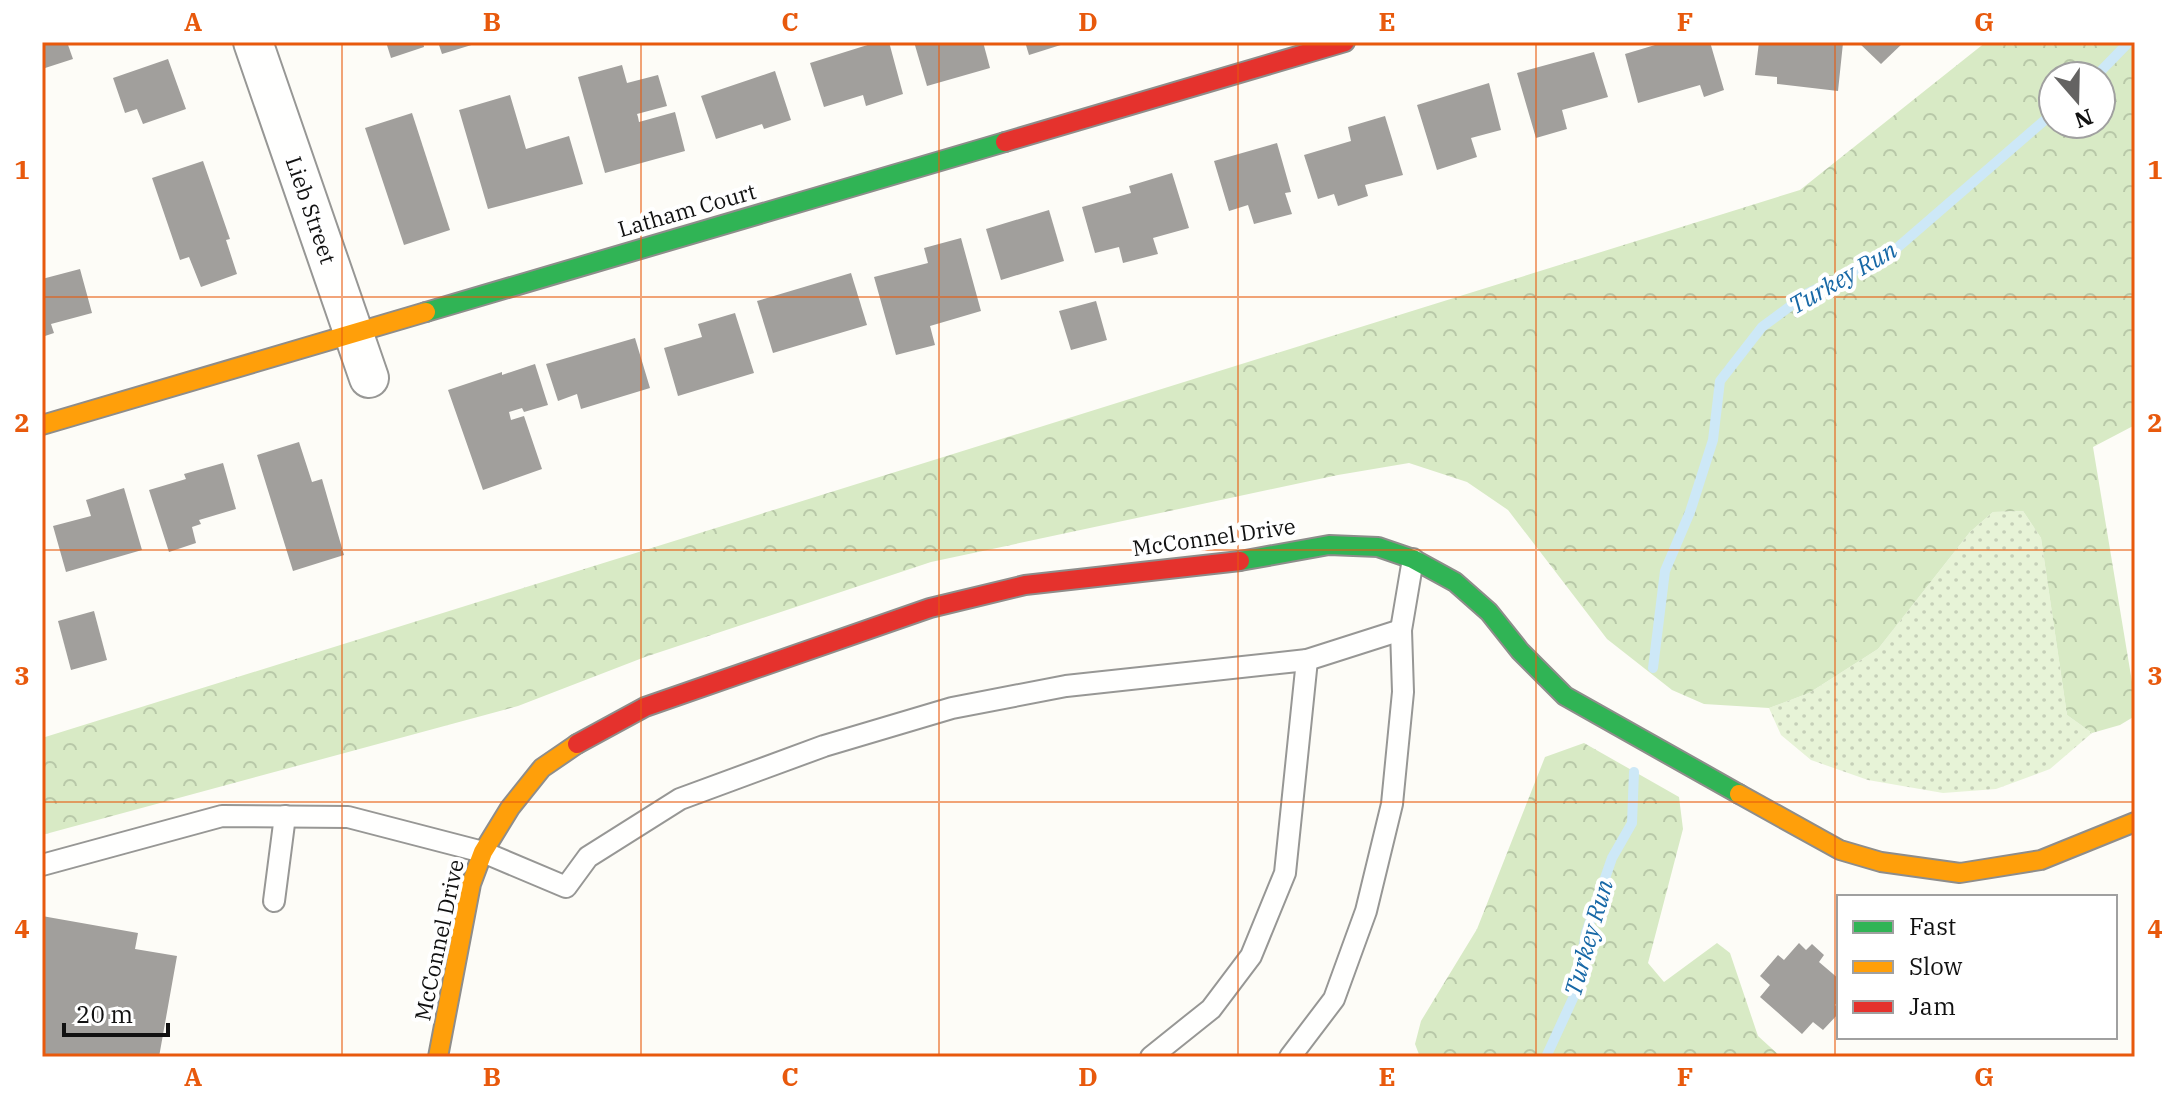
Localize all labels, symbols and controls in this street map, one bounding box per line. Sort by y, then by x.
text: A [184,4,202,38]
text: B [483,4,501,38]
text: C [781,4,799,38]
text: D [1078,4,1098,38]
text: E [1378,4,1396,38]
text: F [1677,4,1693,38]
text: G [1974,4,1994,38]
north arrow [2037,60,2117,140]
text: N [2071,103,2097,136]
text: 1 [14,152,30,186]
street label: Lieb Street [280,152,343,268]
text: 1 [2147,152,2163,186]
street label: Latham Court [614,176,759,243]
water label: Turkey Run [1783,233,1903,321]
text: 2 [14,405,30,439]
text: 2 [2147,405,2163,439]
street label: McConnel Drive [1131,511,1297,562]
text: 3 [14,658,30,692]
text: 3 [2147,658,2163,692]
street label: McConnel Drive [407,857,470,1023]
water label: Turkey Run [1556,875,1620,1000]
legend [1837,895,2117,1039]
text: Fast [1909,910,1956,942]
text: 4 [14,911,30,945]
text: 4 [2147,911,2163,945]
text: Slow [1909,950,1963,982]
scale bar [64,987,168,1037]
text: Jam [1909,990,1956,1022]
text: 20 m [76,998,133,1030]
text: A [184,1059,202,1093]
text: B [483,1059,501,1093]
text: C [781,1059,799,1093]
text: D [1078,1059,1098,1093]
text: E [1378,1059,1396,1093]
text: F [1677,1059,1693,1093]
text: G [1974,1059,1994,1093]

